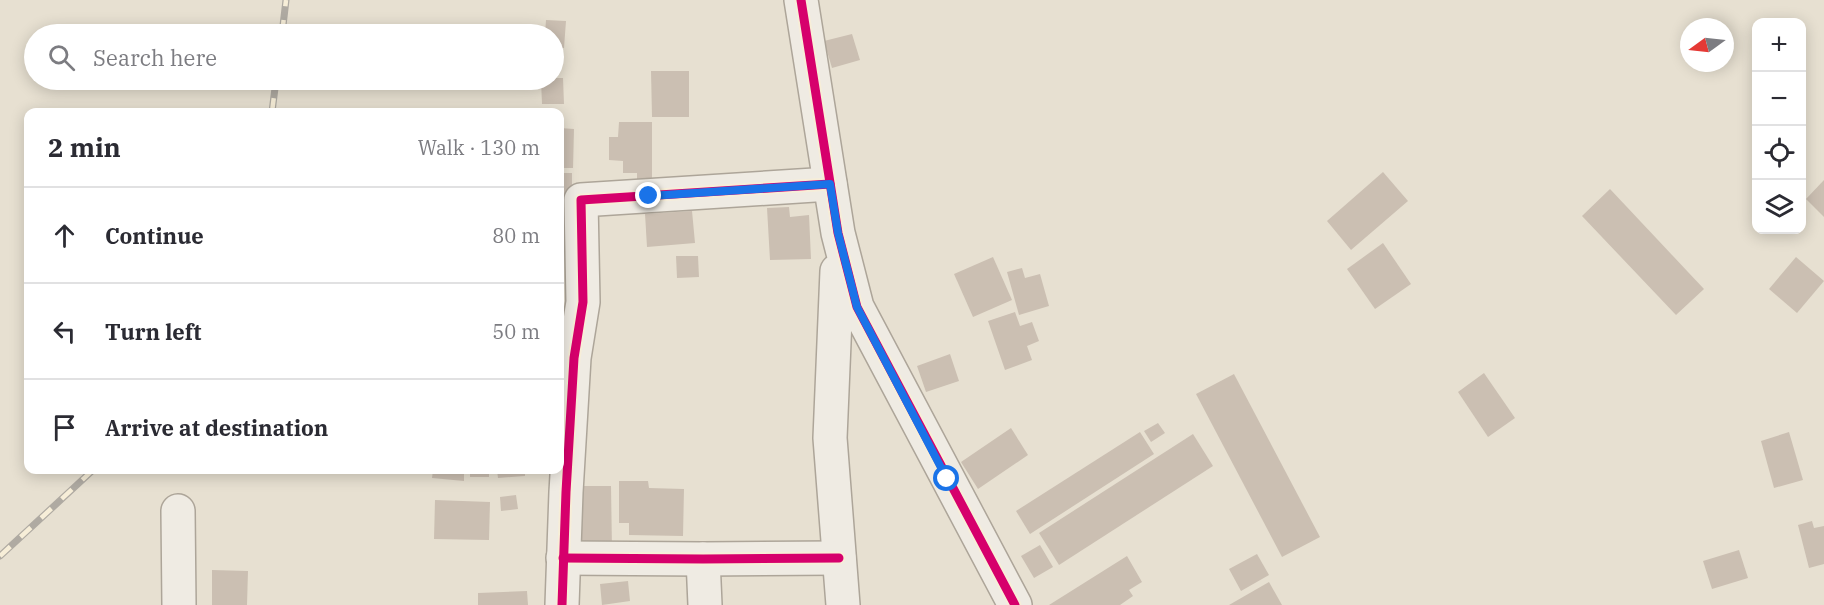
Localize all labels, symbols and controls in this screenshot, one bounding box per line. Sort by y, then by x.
north arrow [1680,18,1734,72]
map controls [1752,18,1806,234]
button: + [1752,18,1806,72]
search box [24,24,564,90]
icon: search [45,41,78,74]
text: Search here [93,43,217,72]
button: − [1752,72,1806,126]
button: locate [1752,126,1806,180]
text: 2 min [48,130,121,164]
text: Walk · 130 m [418,134,540,161]
button: layers [1752,180,1806,234]
route end [635,182,661,208]
icon: ahead [48,219,81,252]
text: Continue [105,221,204,250]
text: 80 m [492,222,540,249]
icon: left [48,315,81,348]
text: Turn left [105,317,201,346]
text: 50 m [492,318,540,345]
icon: arrive [48,411,81,444]
text: Arrive at destination [105,413,328,442]
route start [933,465,959,491]

